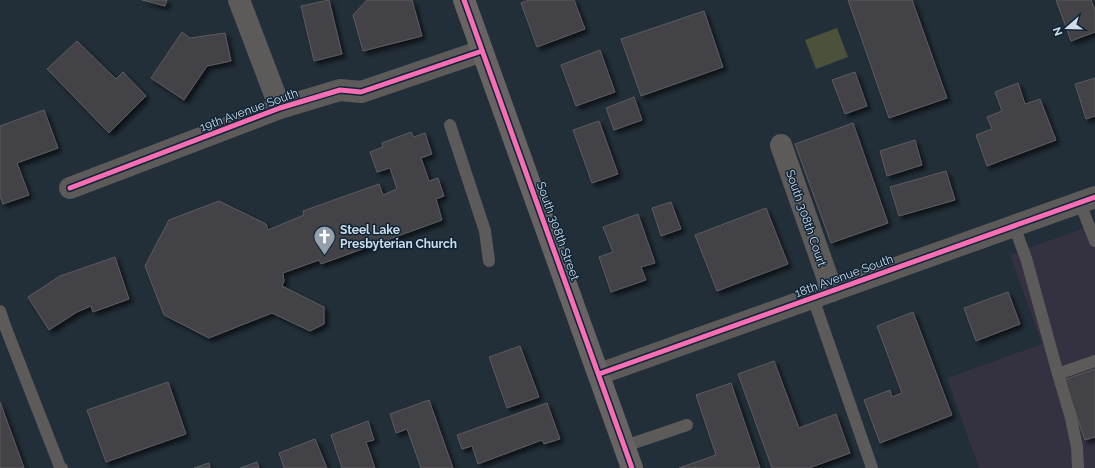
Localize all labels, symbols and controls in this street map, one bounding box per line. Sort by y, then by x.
north arrow [1047,8,1087,48]
text: N [1051,25,1066,37]
street label: 19th Avenue South [198,86,300,134]
street label: South 308th Court [783,168,829,268]
street label: South 308th Street [534,180,582,282]
place label: Steel Lake Presbyterian Church [340,223,457,251]
church icon: Steel Lake Presbyterian Church [312,224,338,257]
street label: 18th Avenue South [793,252,895,300]

